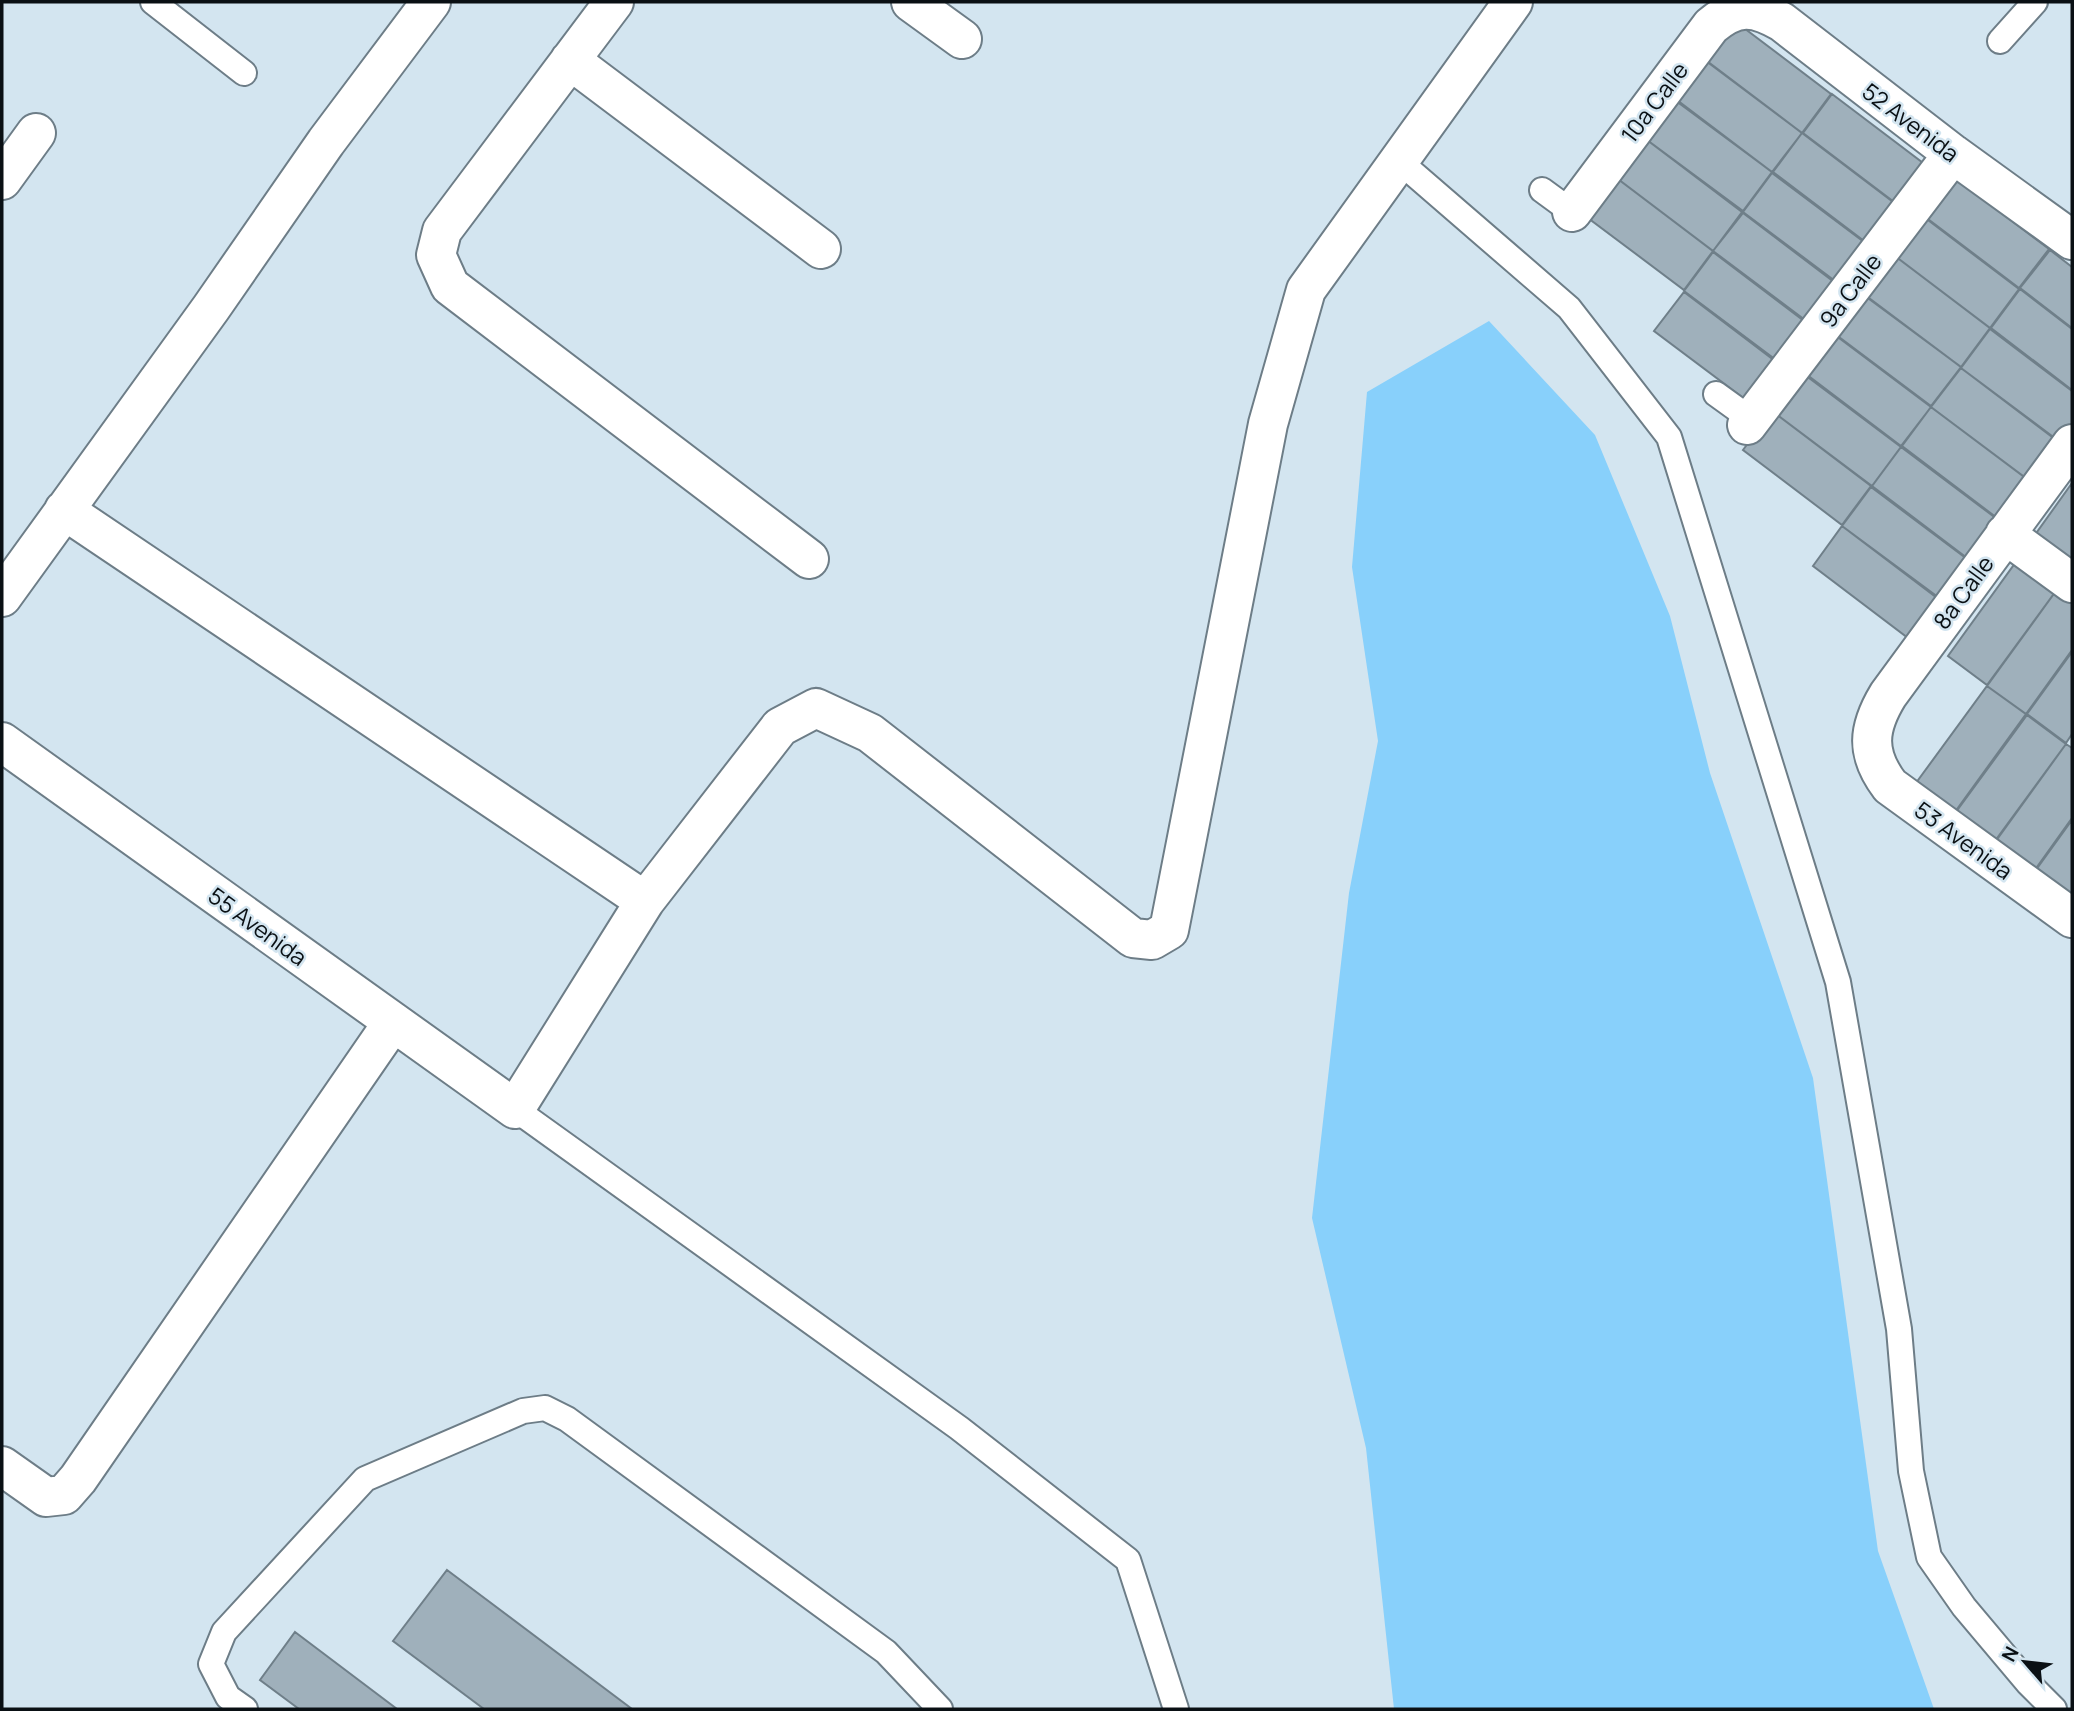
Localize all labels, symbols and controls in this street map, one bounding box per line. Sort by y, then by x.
street label: 10a Calle [1613,55,1695,149]
street label: 52 Avenida [1856,75,1966,169]
street label: 9a Calle [1812,246,1888,334]
street label: 8a Calle [1925,549,2001,635]
street label: 53 Avenida [1908,794,2020,886]
street label: 55 Avenida [202,879,314,973]
north arrow [1990,1627,2060,1697]
text: N [1995,1642,2025,1666]

